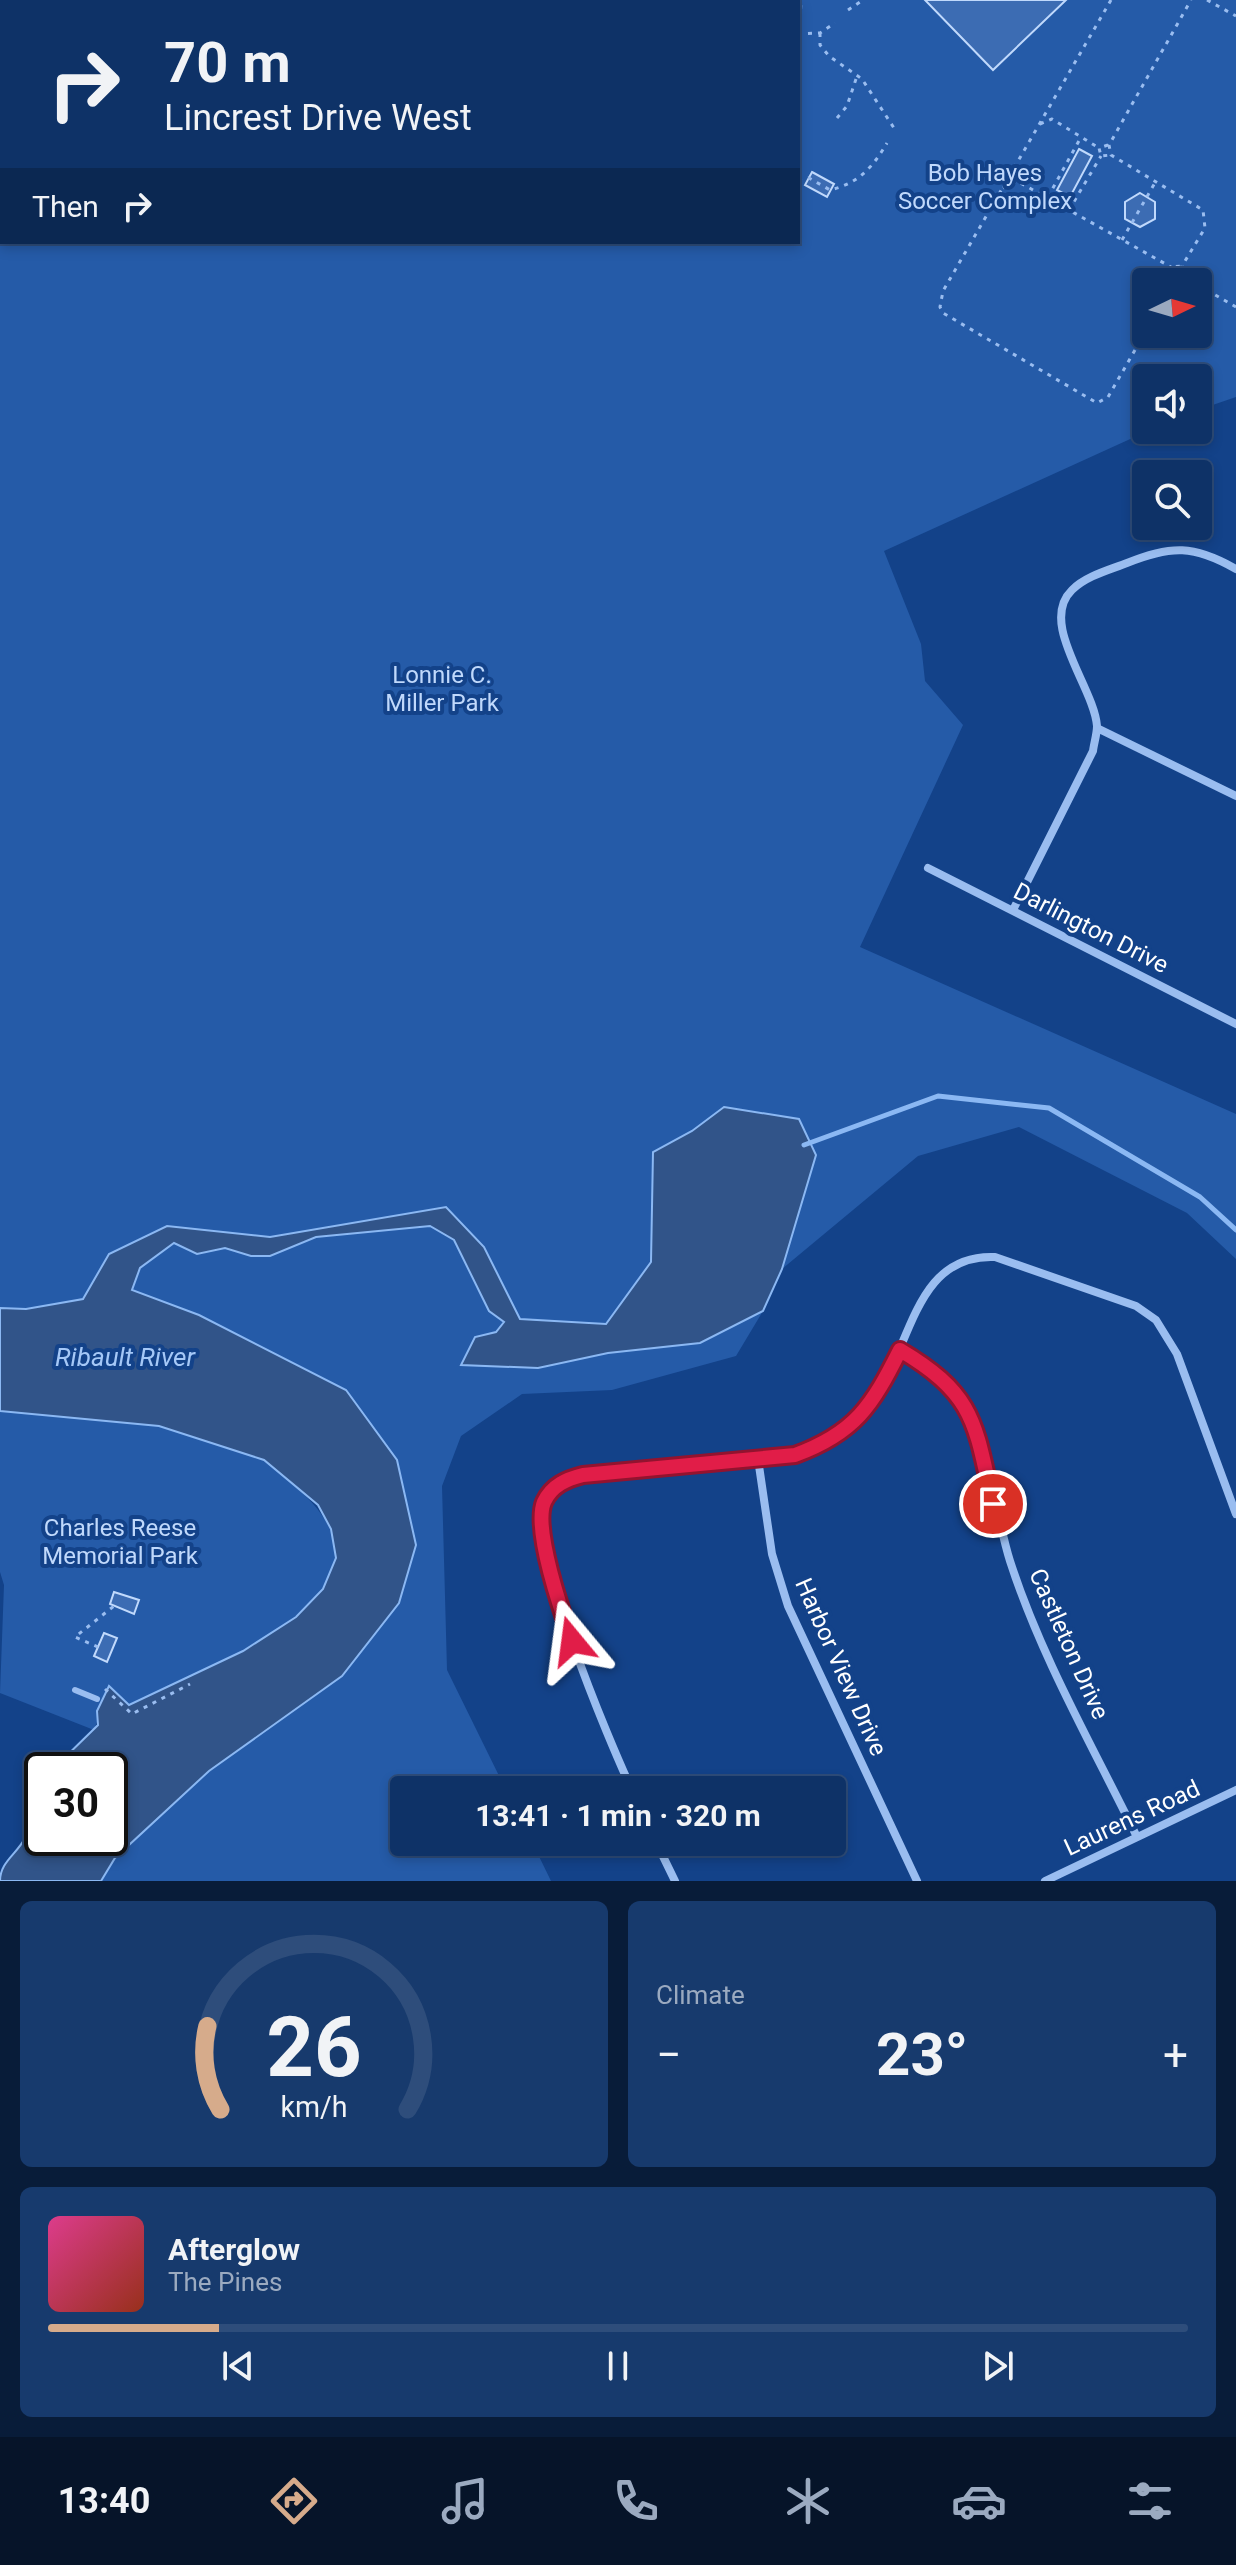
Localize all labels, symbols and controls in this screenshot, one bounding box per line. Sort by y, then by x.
text: 70 m [164,30,291,96]
icon: right [32,32,136,136]
text: Lincrest Drive West [164,97,472,139]
park label: Bob Hayes Soccer Complex [898,159,1072,215]
icon: right [115,184,159,228]
text: Then [32,189,99,224]
north arrow [1132,268,1212,348]
map controls [1132,268,1212,540]
button: sound [1132,364,1212,444]
button: search [1132,460,1212,540]
park label: Lonnie C. Miller Park [385,661,500,717]
street label: Darlington Drive [1009,877,1173,979]
water label: Ribault River [55,1342,196,1372]
pin [959,1470,1027,1538]
icon: arrive [971,1482,1015,1526]
park label: Charles Reese Memorial Park [42,1514,199,1570]
street label: Castleton Drive [1023,1564,1115,1724]
street label: Harbor View Drive [789,1574,893,1760]
position arrow [530,1599,614,1683]
speed limit sign: 30 [24,1752,128,1856]
street label: Laurens Road [1060,1774,1204,1862]
text: 13:41 · 1 min · 320 m [475,1798,761,1833]
text: Climate [656,1980,745,2010]
text: 26 [266,1999,362,2096]
text: 23° [876,2019,968,2090]
text: − [656,2029,681,2081]
text: + [1163,2029,1188,2081]
text: km/h [280,2090,348,2124]
text: Afterglow [168,2232,300,2267]
text: The Pines [168,2267,282,2297]
icon: previous [216,2344,260,2388]
icon: pause [596,2344,640,2388]
icon: next [976,2344,1020,2388]
icon: directions [266,2473,322,2529]
icon: music [437,2473,493,2529]
icon: phone [608,2473,664,2529]
icon: climate [780,2473,836,2529]
icon: car [951,2473,1007,2529]
icon: filters [1122,2473,1178,2529]
text: 13:40 [58,2480,150,2522]

